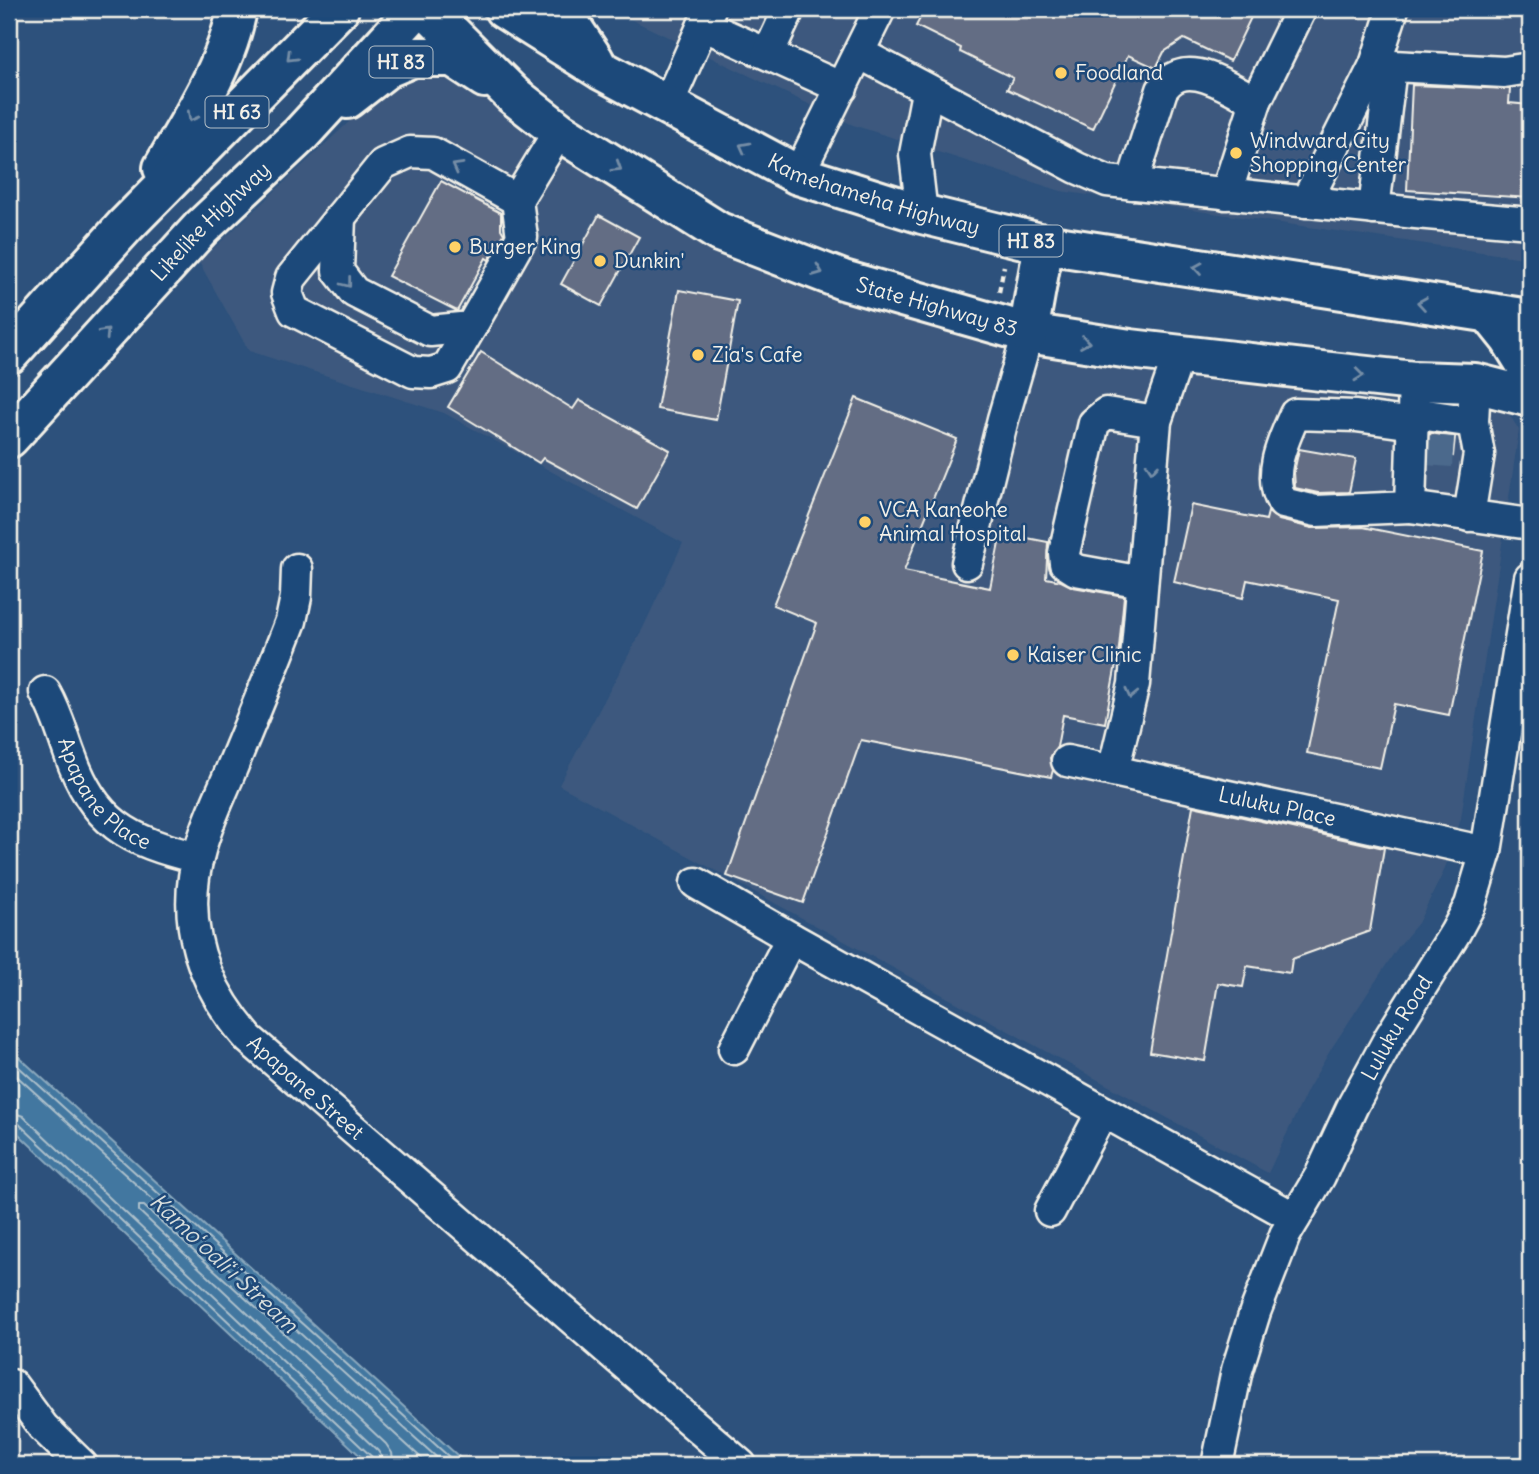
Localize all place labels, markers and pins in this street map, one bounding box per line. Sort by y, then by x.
place label: Foodland [1075,59,1163,86]
marker: Foodland [1053,65,1069,81]
place label: Windward City Shopping Center [1250,127,1407,178]
marker: Windward City Shopping Center [1228,145,1244,161]
place label: Burger King [469,233,582,260]
marker: Burger King [447,239,463,255]
place label: Dunkin' [614,247,685,274]
marker: Dunkin' [592,253,608,269]
place label: Zia's Cafe [712,341,802,368]
marker: Zia's Cafe [690,347,706,363]
place label: VCA Kaneohe Animal Hospital [879,496,1026,547]
marker: VCA Kaneohe Animal Hospital [857,514,873,530]
place label: Kaiser Clinic [1027,641,1142,668]
marker: Kaiser Clinic [1005,647,1021,663]

